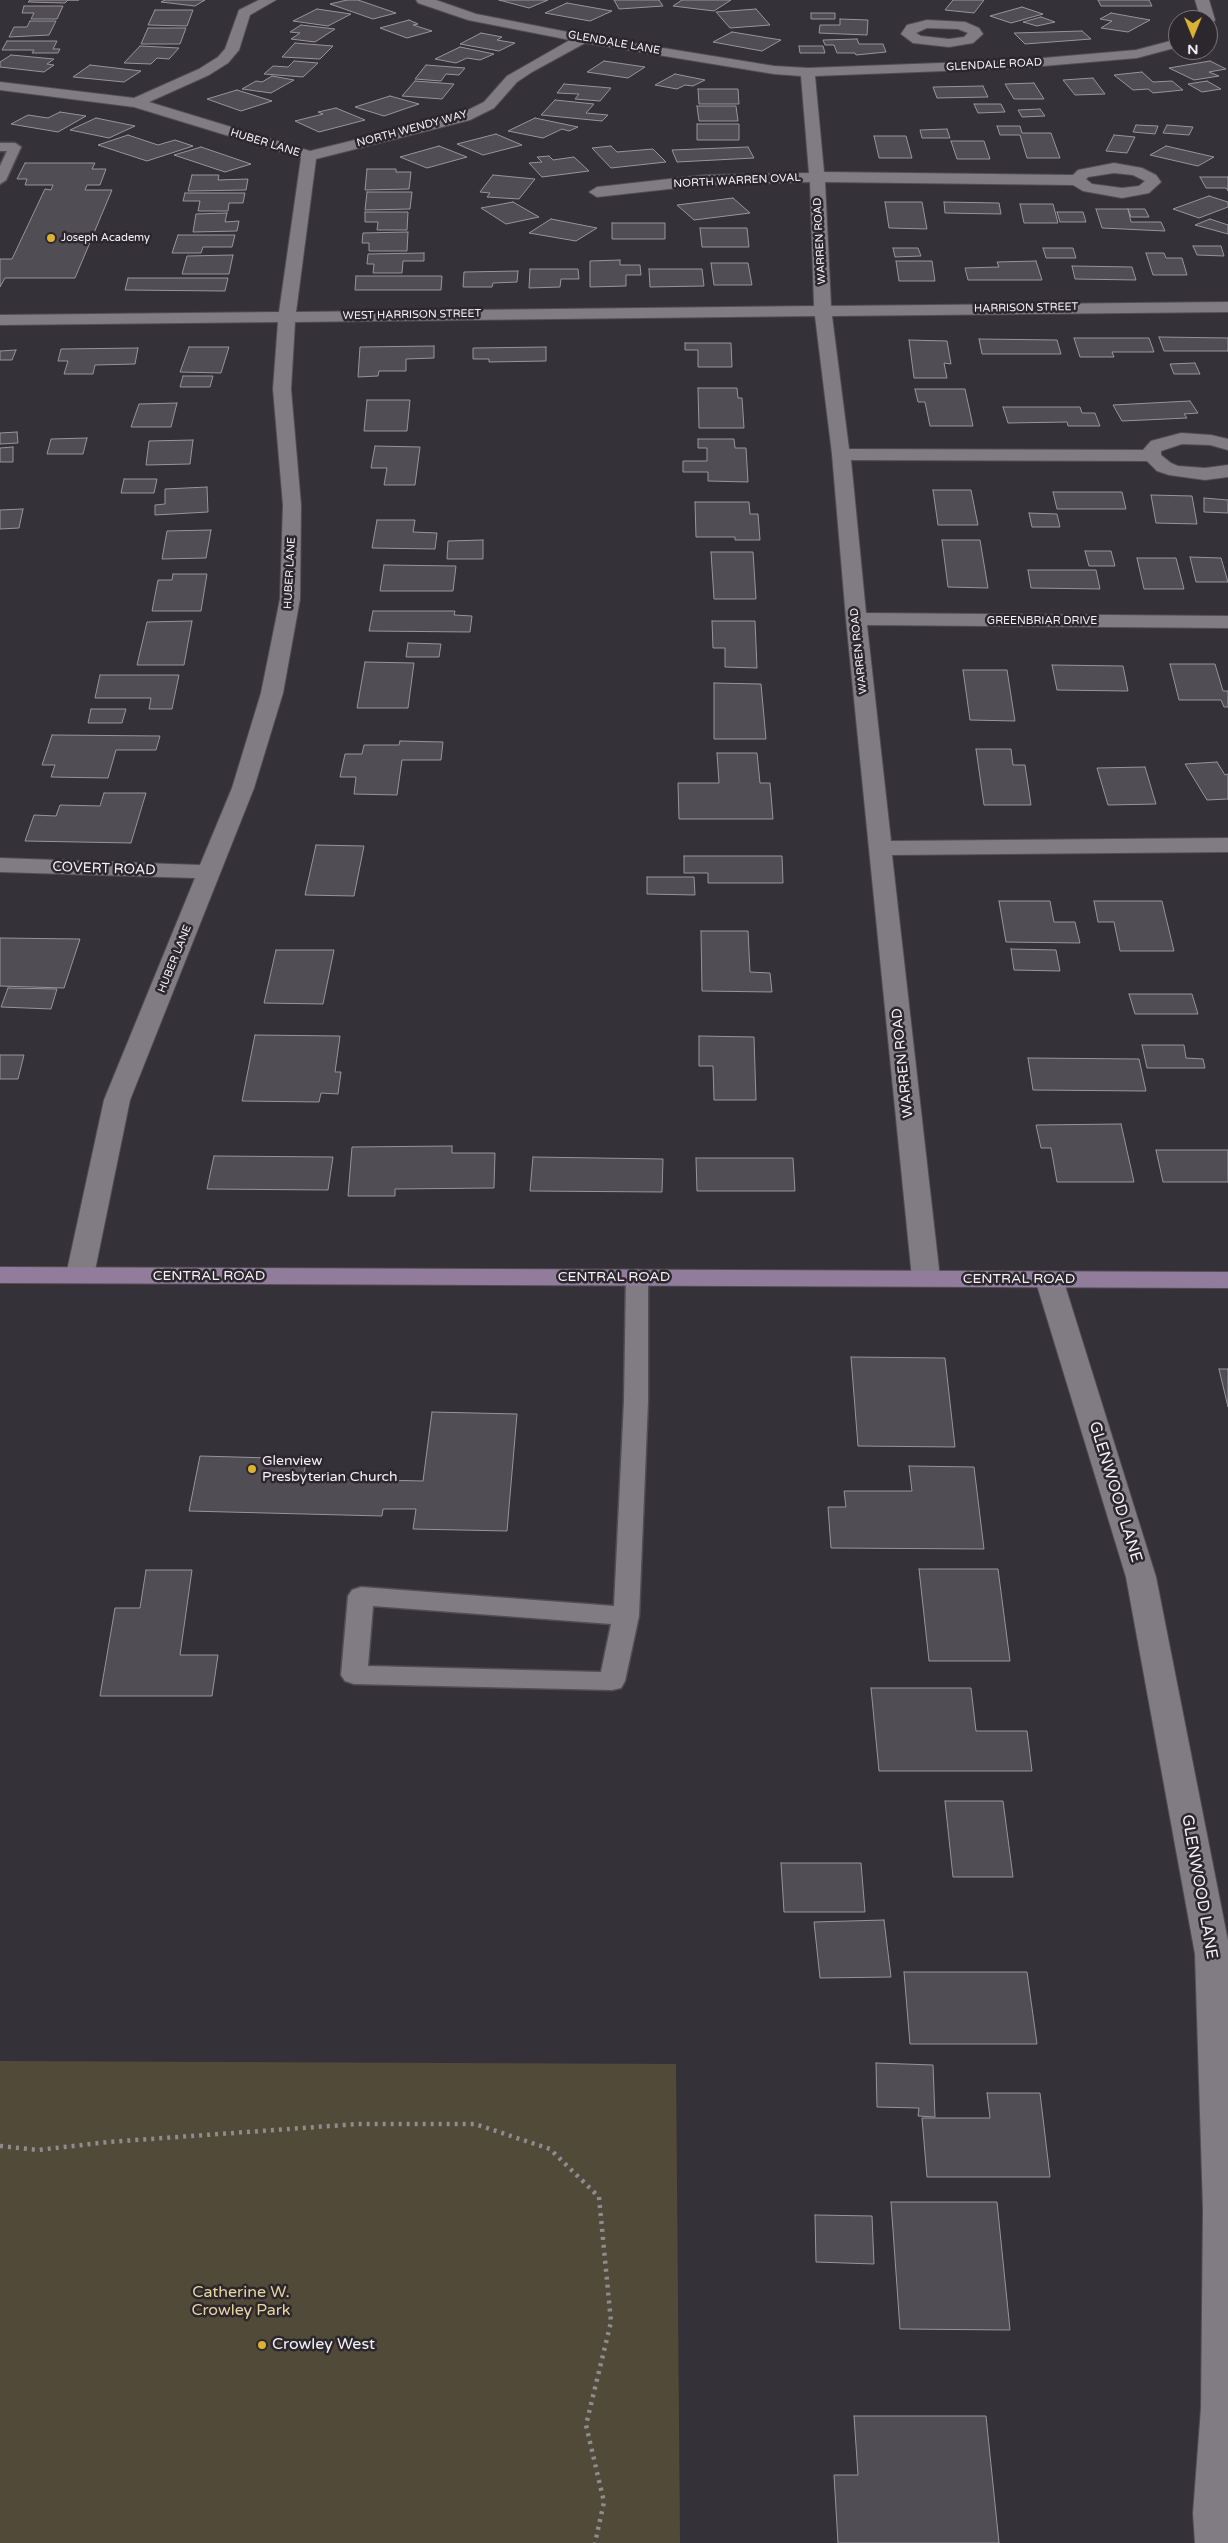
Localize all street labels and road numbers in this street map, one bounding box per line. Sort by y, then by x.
street label: GLENDALE LANE [567,28,661,58]
street label: GLENDALE ROAD [946,56,1042,74]
street label: NORTH WENDY WAY [355,108,469,150]
street label: HUBER LANE [229,126,301,160]
street label: NORTH WARREN OVAL [673,171,801,191]
street label: WARREN ROAD [811,197,829,285]
street label: HARRISON STREET [974,300,1078,316]
street label: WEST HARRISON STREET [343,307,481,323]
street label: HUBER LANE [282,537,298,609]
street label: WARREN ROAD [848,607,870,695]
street label: GREENBRIAR DRIVE [987,614,1097,628]
street label: COVERT ROAD [52,859,156,879]
street label: HUBER LANE [155,923,195,995]
street label: WARREN ROAD [889,1007,917,1119]
street label: CENTRAL ROAD [153,1268,265,1284]
street label: CENTRAL ROAD [558,1269,670,1285]
street label: CENTRAL ROAD [963,1271,1075,1287]
street label: GLENWOOD LANE [1084,1419,1146,1565]
street label: GLENWOOD LANE [1177,1813,1221,1961]

